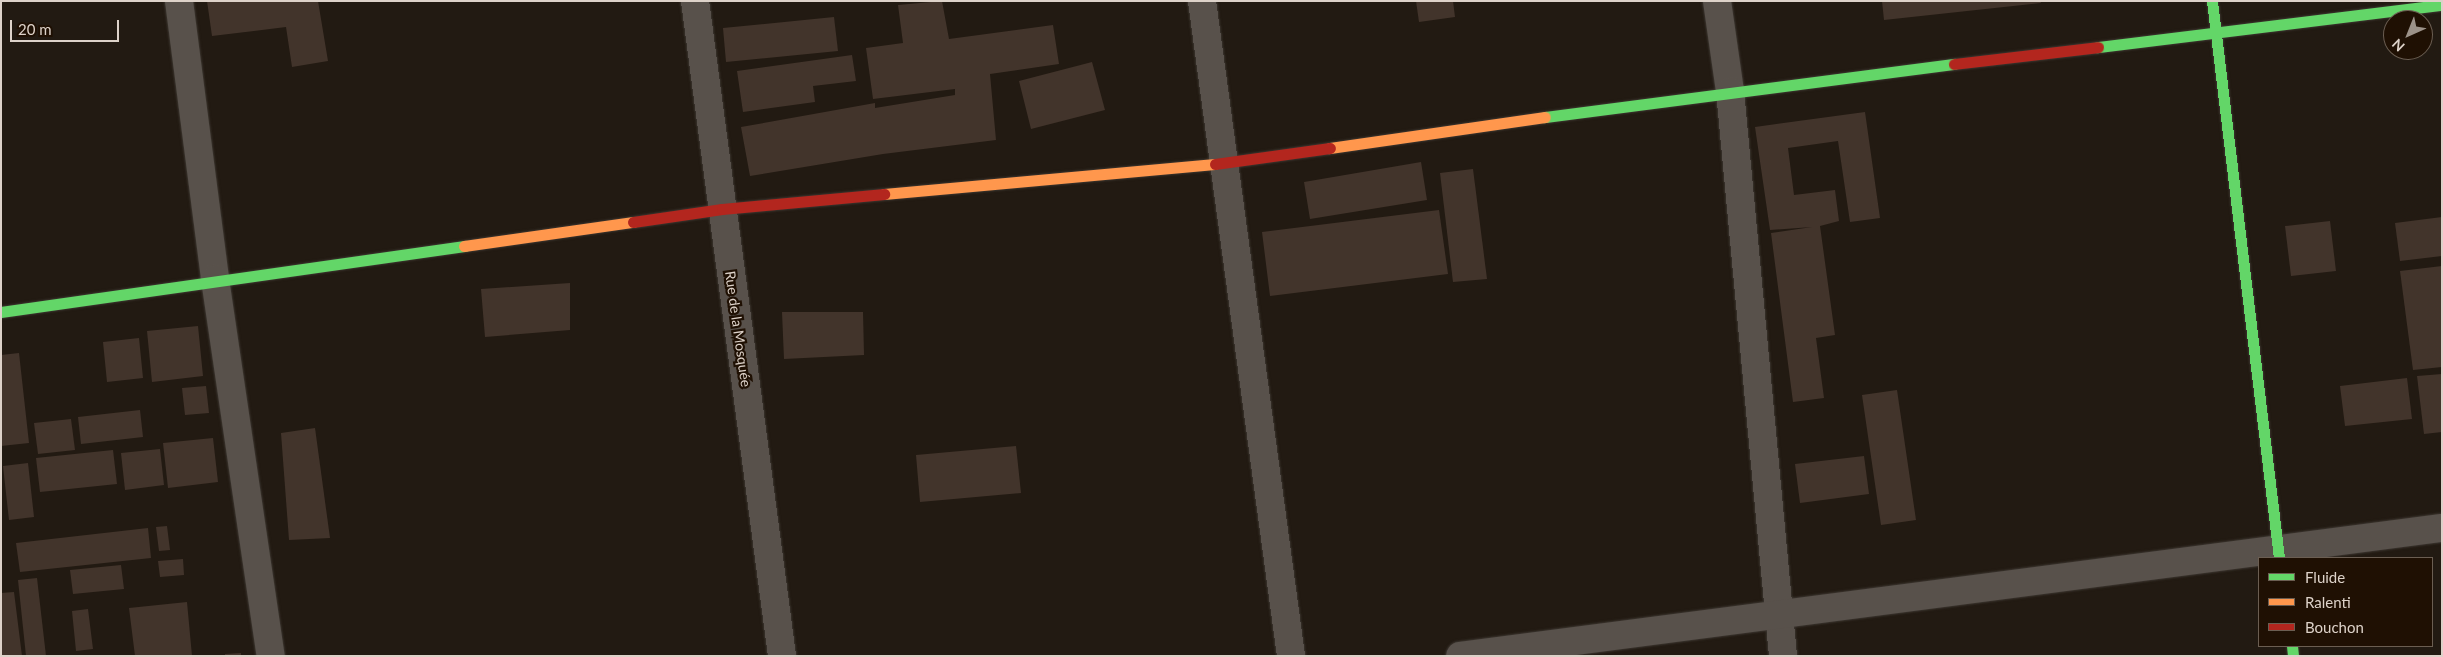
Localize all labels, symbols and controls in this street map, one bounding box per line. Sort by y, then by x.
scale bar [12,10,121,42]
north arrow [2383,10,2433,60]
text: 20 m [18,20,52,38]
text: N [2388,36,2408,55]
street label: Rue de la Mosquée [722,270,754,388]
legend [2258,557,2433,647]
text: Fluide [2305,568,2345,586]
text: Ralenti [2305,593,2351,611]
text: Bouchon [2305,618,2364,636]

